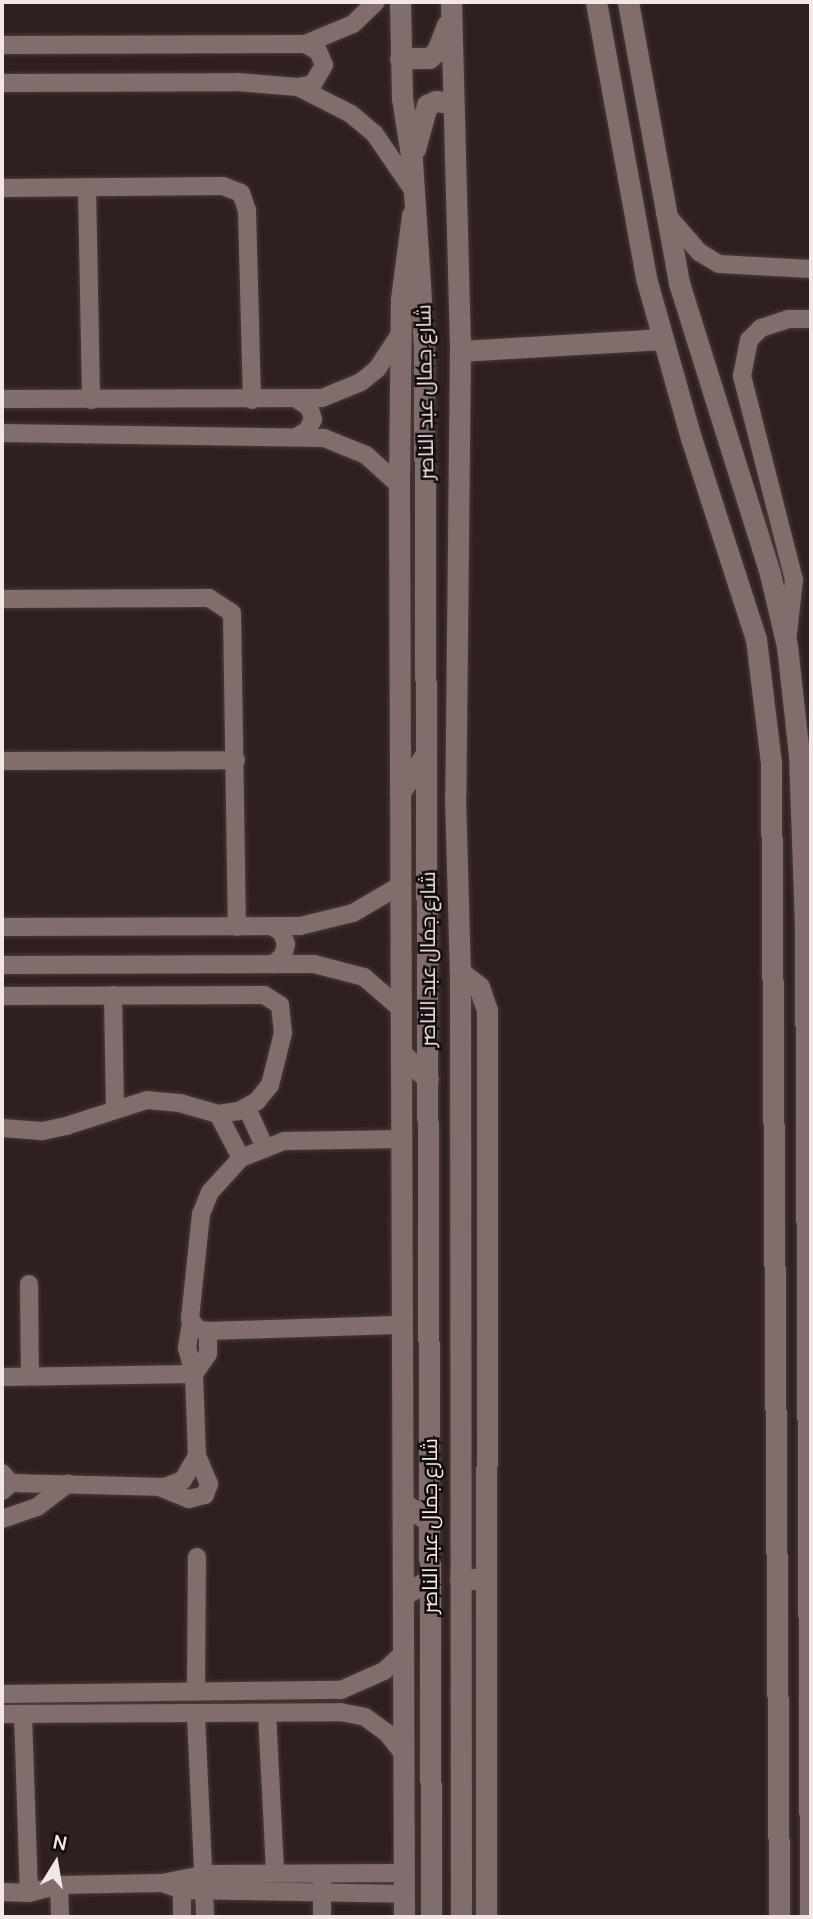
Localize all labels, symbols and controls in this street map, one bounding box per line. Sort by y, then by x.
street label: شارع جمال عبد الناصر [410,304,438,480]
street label: شارع جمال عبد الناصر [414,871,440,1047]
street label: شارع جمال عبد الناصر [416,1438,442,1614]
north arrow [21,1828,91,1898]
text: N [51,1828,69,1856]

